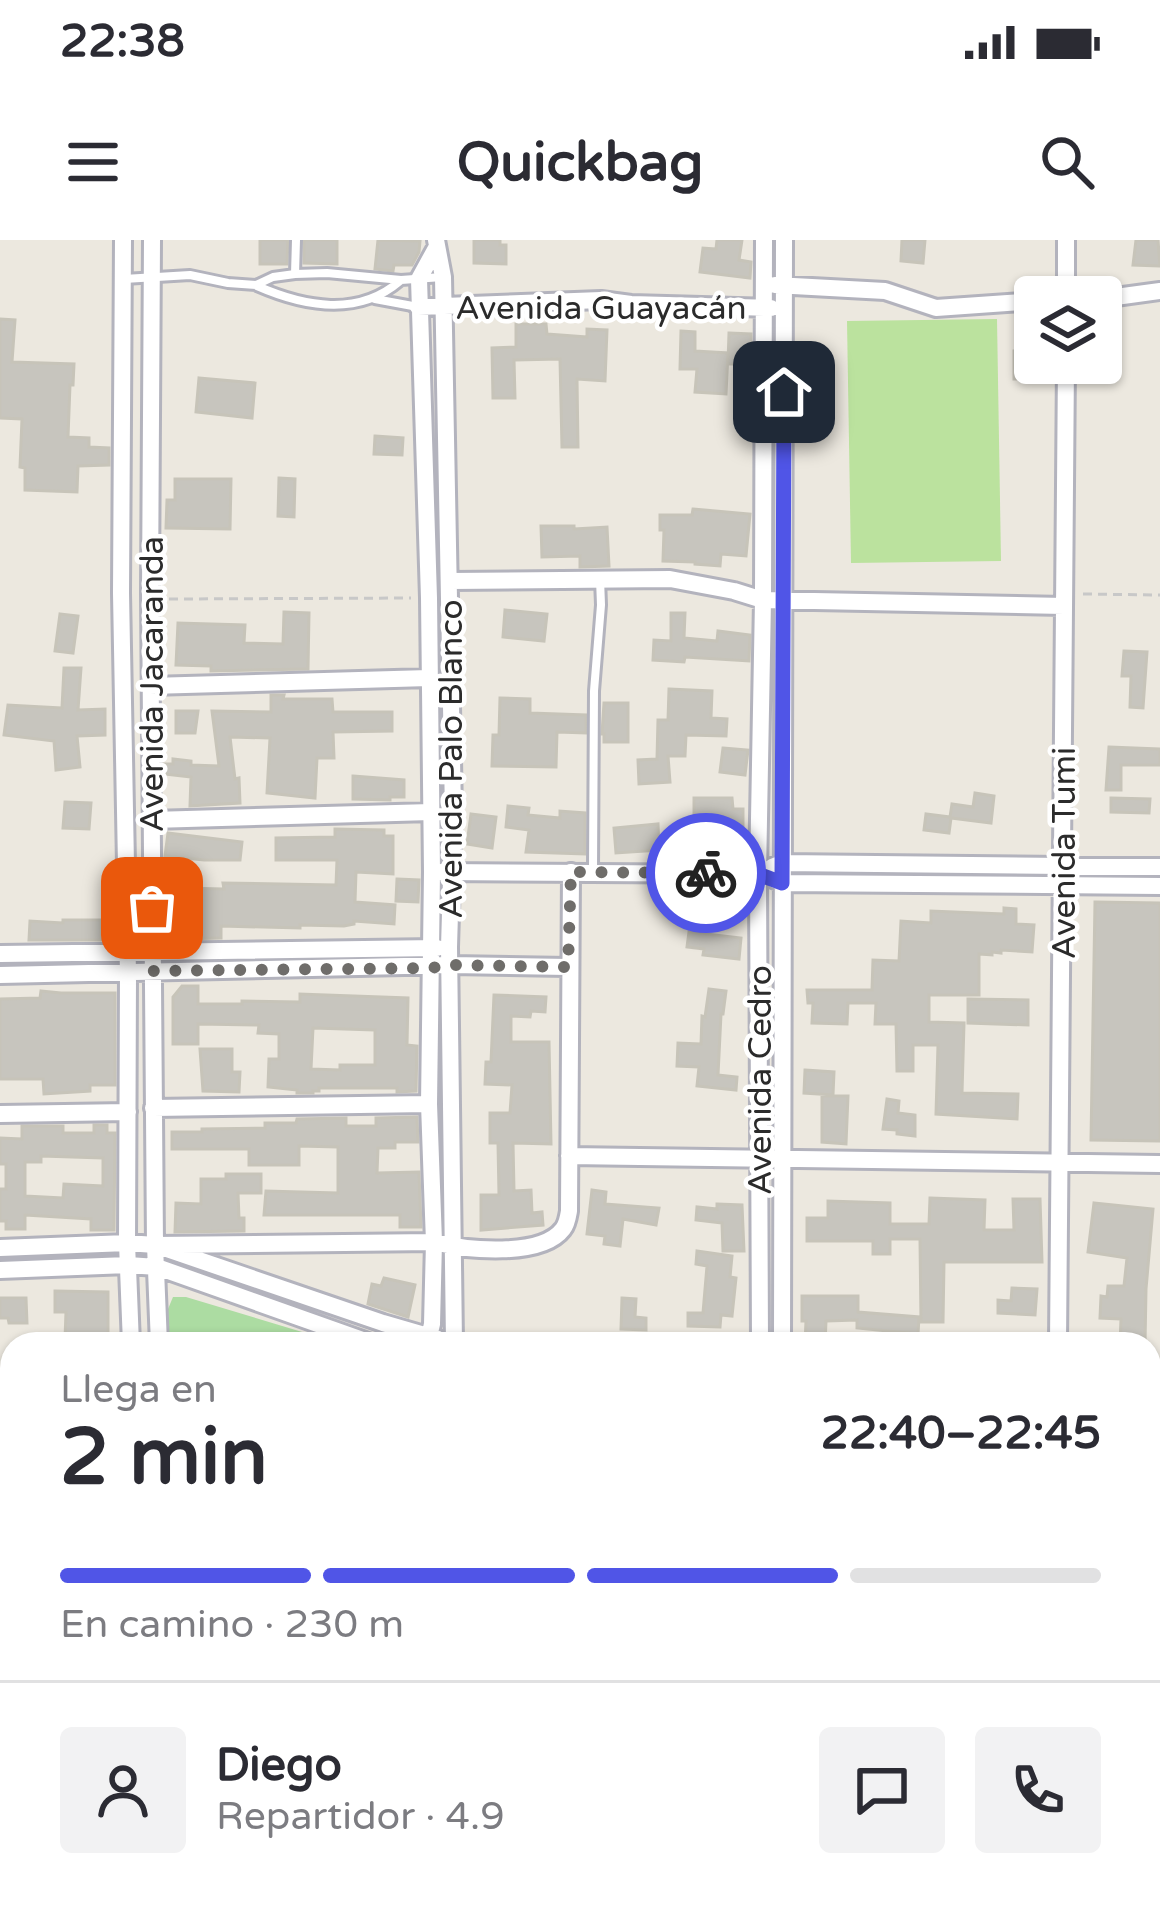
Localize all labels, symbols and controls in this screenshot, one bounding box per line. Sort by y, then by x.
text: 22:38 [60,15,185,69]
icon: menu [60,129,126,195]
icon: search [1034,129,1100,195]
text: Quickbag [457,130,703,195]
map controls [1014,276,1122,384]
button: layers [1014,276,1122,384]
street label: Avenida Guayacán [455,289,747,328]
pin [733,341,835,443]
icon: home [751,359,817,425]
street label: Avenida Jacaranda [133,536,172,832]
street label: Avenida Palo Blanco [432,599,471,919]
street label: Avenida Tumi [1045,747,1084,959]
courier [646,813,766,933]
icon: bike [673,840,739,906]
pin [101,857,203,959]
icon: bag [119,875,185,941]
street label: Avenida Cedro [741,965,780,1195]
text: Llega en [60,1366,217,1413]
text: 22:40–22:45 [821,1407,1101,1461]
text: 2 min [60,1411,268,1505]
text: En camino · 230 m [60,1601,404,1648]
button: person [60,1727,186,1853]
button: chat [819,1727,945,1853]
button: phone [975,1727,1101,1853]
text: Diego [216,1739,342,1793]
text: Repartidor · 4.9 [216,1793,505,1840]

